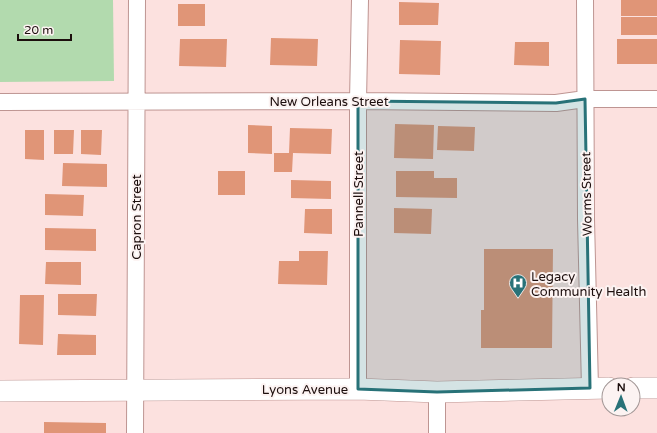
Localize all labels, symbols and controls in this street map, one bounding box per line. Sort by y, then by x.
scale bar [18,16,71,42]
text: 20 m [24,23,53,37]
street label: New Orleans Street [269,94,389,110]
street label: Pannell Street [351,151,367,237]
street label: Worms Street [578,152,596,236]
street label: Capron Street [129,174,145,260]
place label: Legacy Community Health [531,269,646,300]
hospital icon: Legacy Community Health [508,273,528,298]
north arrow [601,377,641,417]
text: N [617,381,626,394]
street label: Lyons Avenue [262,382,348,398]

